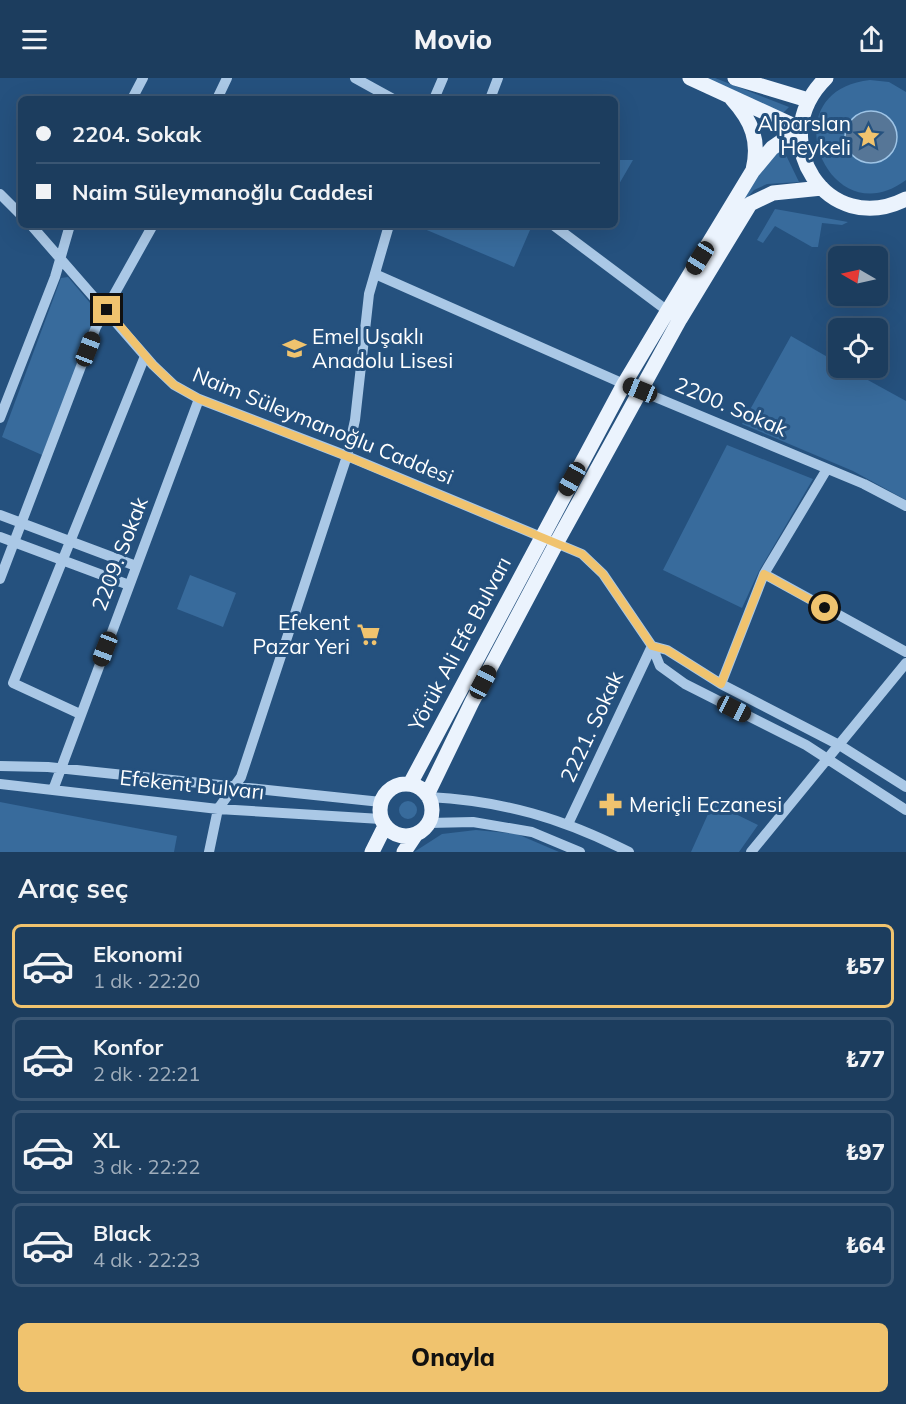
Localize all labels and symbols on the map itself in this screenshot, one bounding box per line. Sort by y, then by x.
place label: Alparslan Heykeli [758,110,851,160]
place icon: Alparslan Heykeli [856,123,882,149]
car [683,238,717,278]
north arrow [828,246,888,306]
route end [93,296,120,323]
place label: Emel Uşaklı Anadolu Lisesi [312,323,453,373]
car [73,329,103,369]
school or university icon: Emel Uşaklı Anadolu Lisesi [281,336,307,362]
street label: Naim Süleymanoğlu Caddesi [189,361,458,489]
street label: 2200. Sokak [671,371,792,442]
car [620,375,660,405]
car [555,459,589,499]
street label: 2209. Sokak [85,493,153,614]
street label: Yörük Ali Efe Bulvarı [402,552,516,736]
route start [811,594,838,621]
place label: Efekent Pazar Yeri [253,609,350,659]
supermarket icon: Efekent Pazar Yeri [355,622,381,648]
car [90,629,120,669]
car [467,662,499,702]
street label: 2221. Sokak [554,667,628,786]
car [714,693,754,725]
street label: Efekent Bulvarı [119,763,266,805]
place label: Meriçli Eczanesi [629,791,782,817]
pharmacy icon: Meriçli Eczanesi [598,792,624,818]

